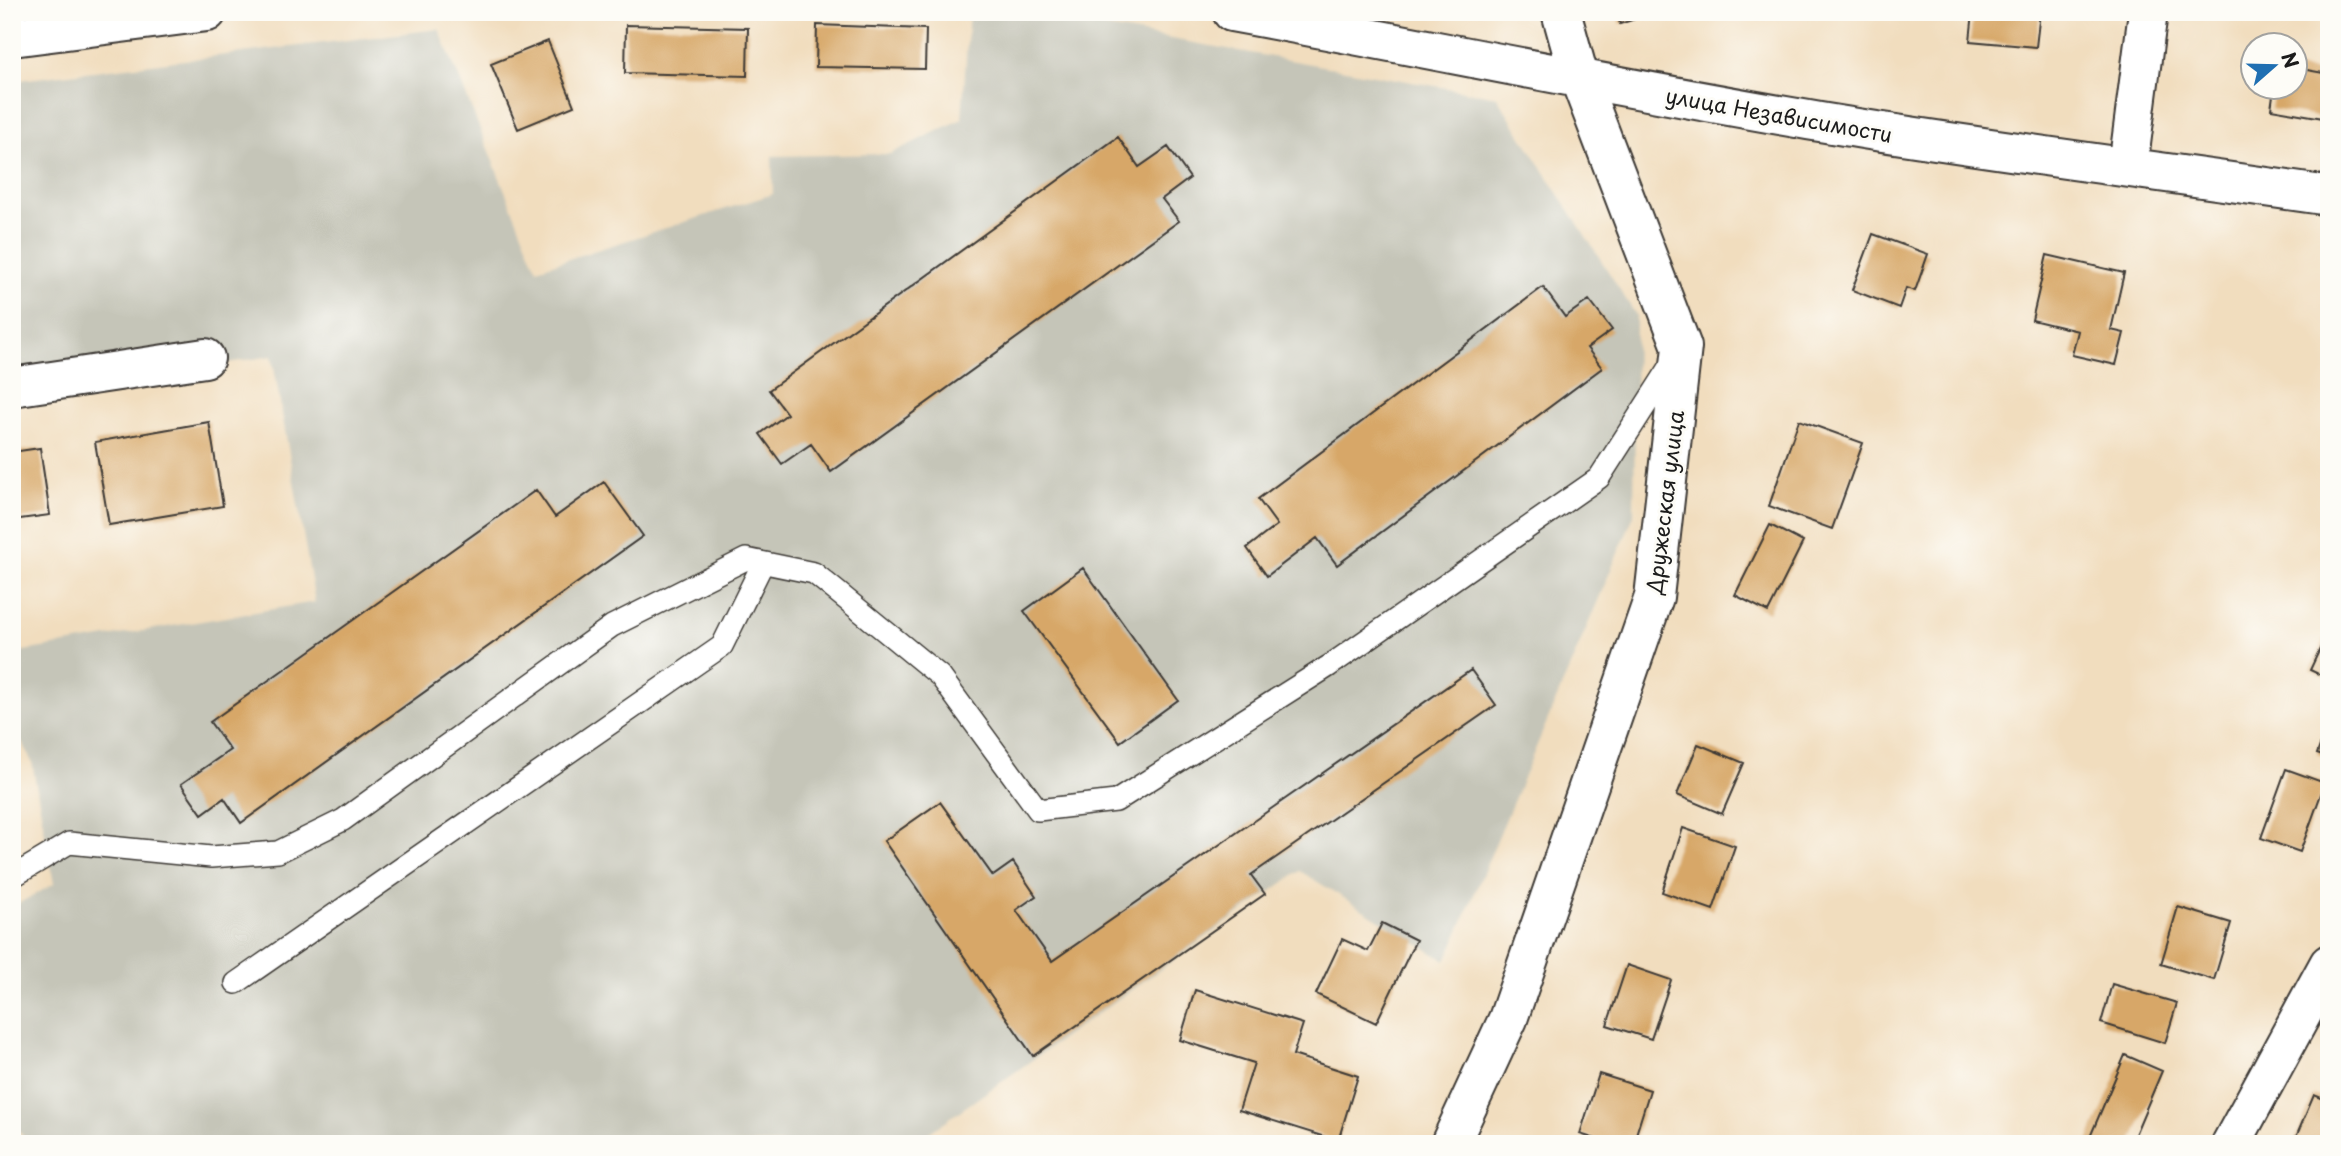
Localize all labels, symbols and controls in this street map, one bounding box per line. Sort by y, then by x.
north arrow [2240,32,2310,102]
text: N [2275,48,2307,72]
street label: улица Независимости [1663,78,1895,150]
street label: Дружеская улица [1637,408,1691,597]

